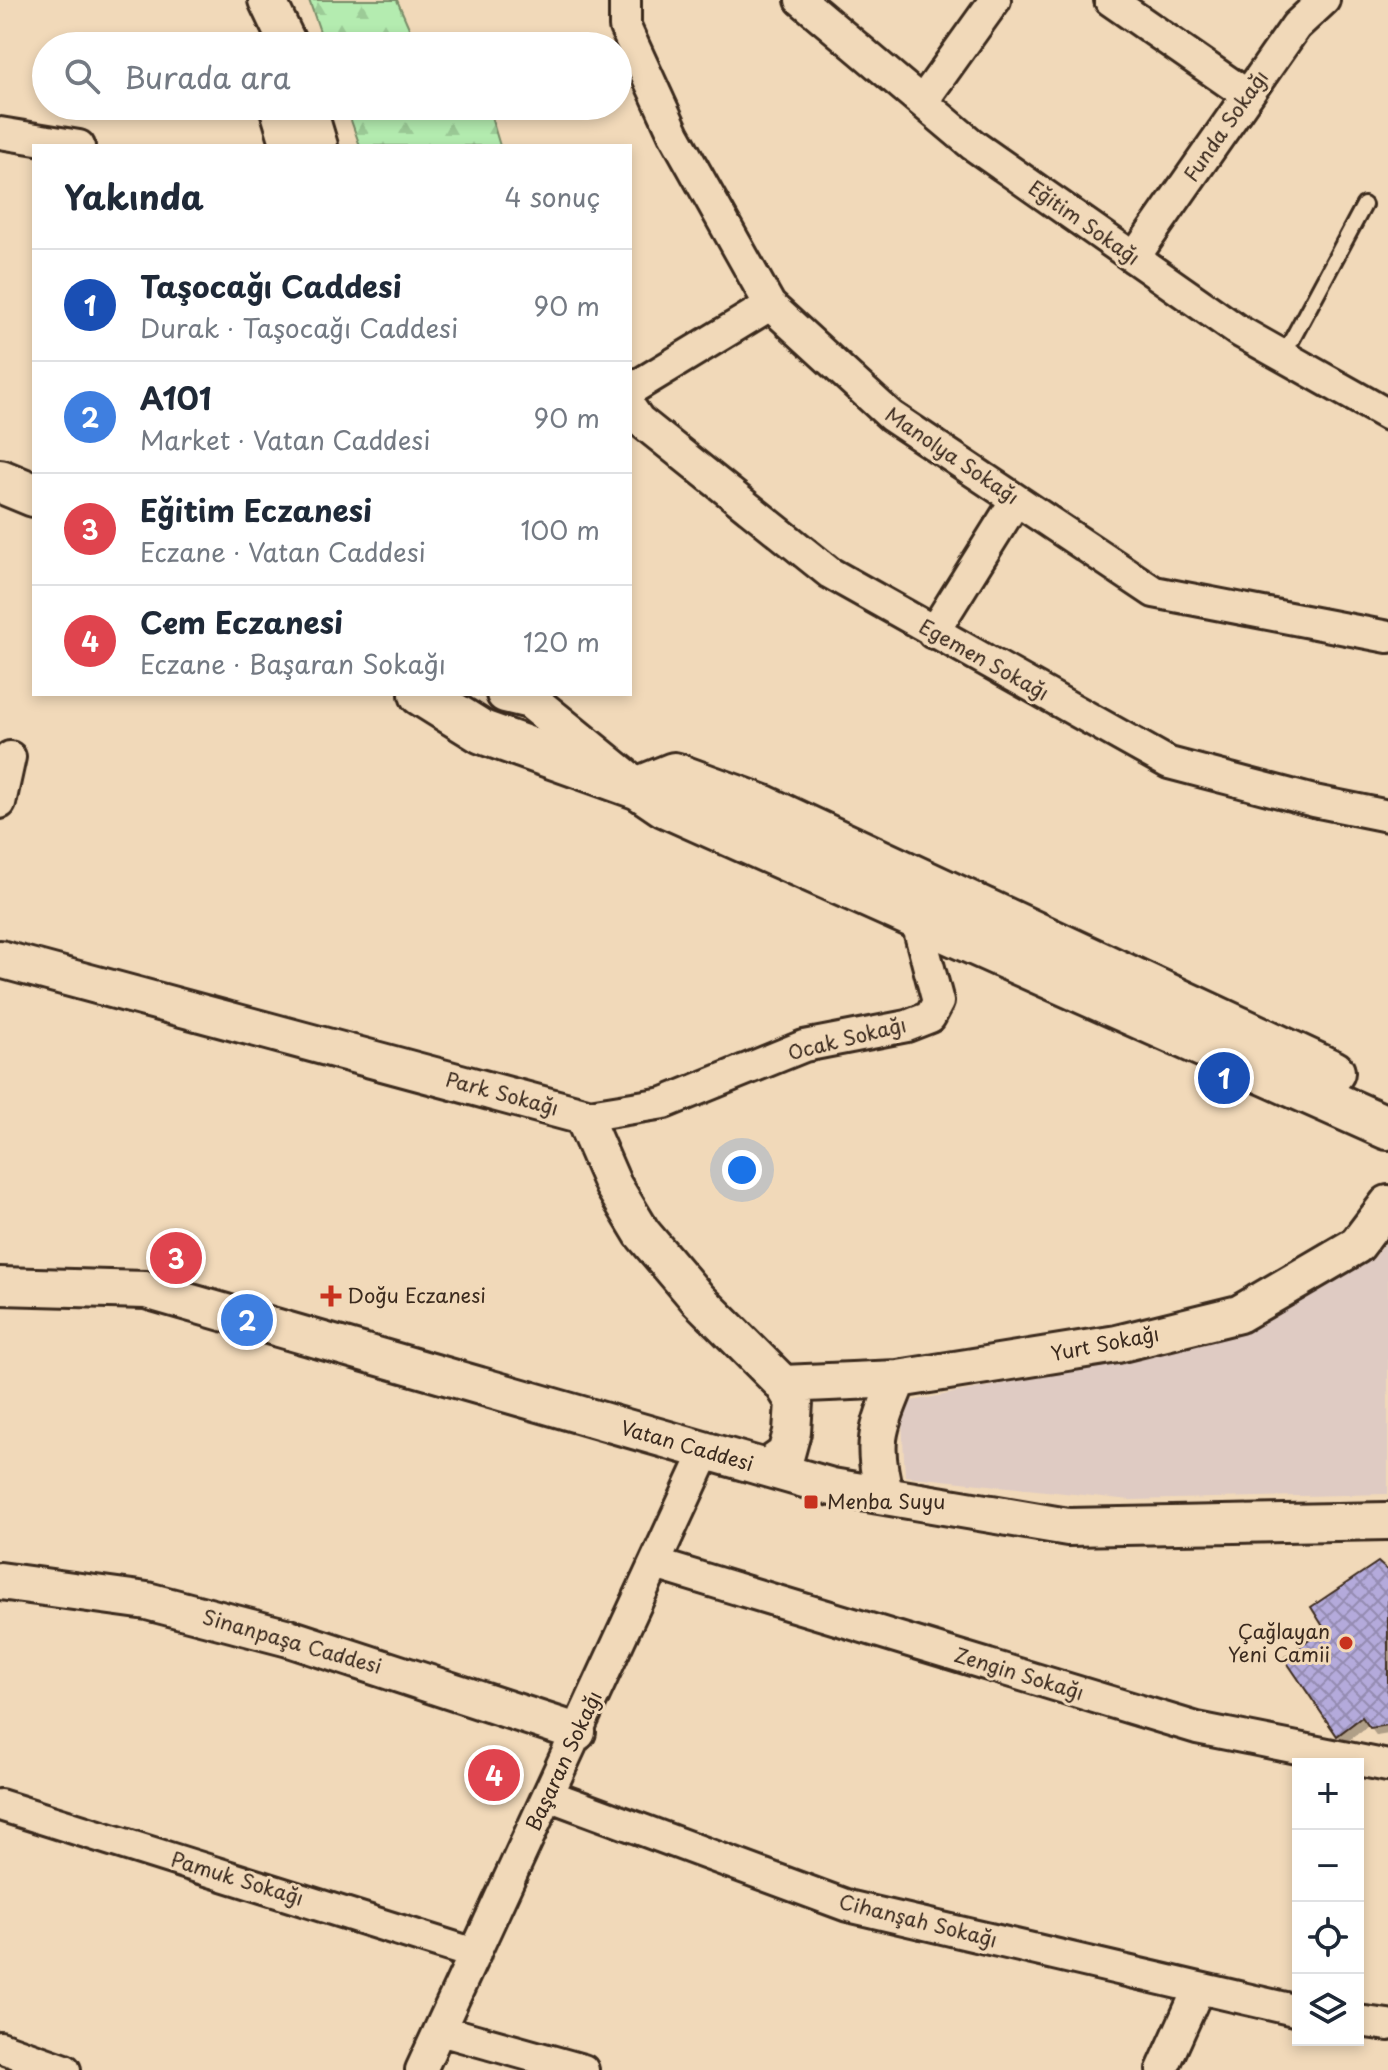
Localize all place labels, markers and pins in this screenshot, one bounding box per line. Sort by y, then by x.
pin: 1 [1198,1048,1250,1108]
pin: 3 [150,1228,202,1288]
place label: Doğu Eczanesi [347,1280,486,1310]
marker: Doğu Eczanesi [322,1287,340,1305]
pin: 2 [221,1290,273,1350]
place label: Menba Suyu [827,1486,945,1516]
marker: Menba Suyu [802,1493,820,1511]
place label: Çağlayan Yeni Camii [1228,1616,1330,1669]
marker: Çağlayan Yeni Camii [1337,1634,1355,1652]
pin: 4 [468,1745,520,1805]

